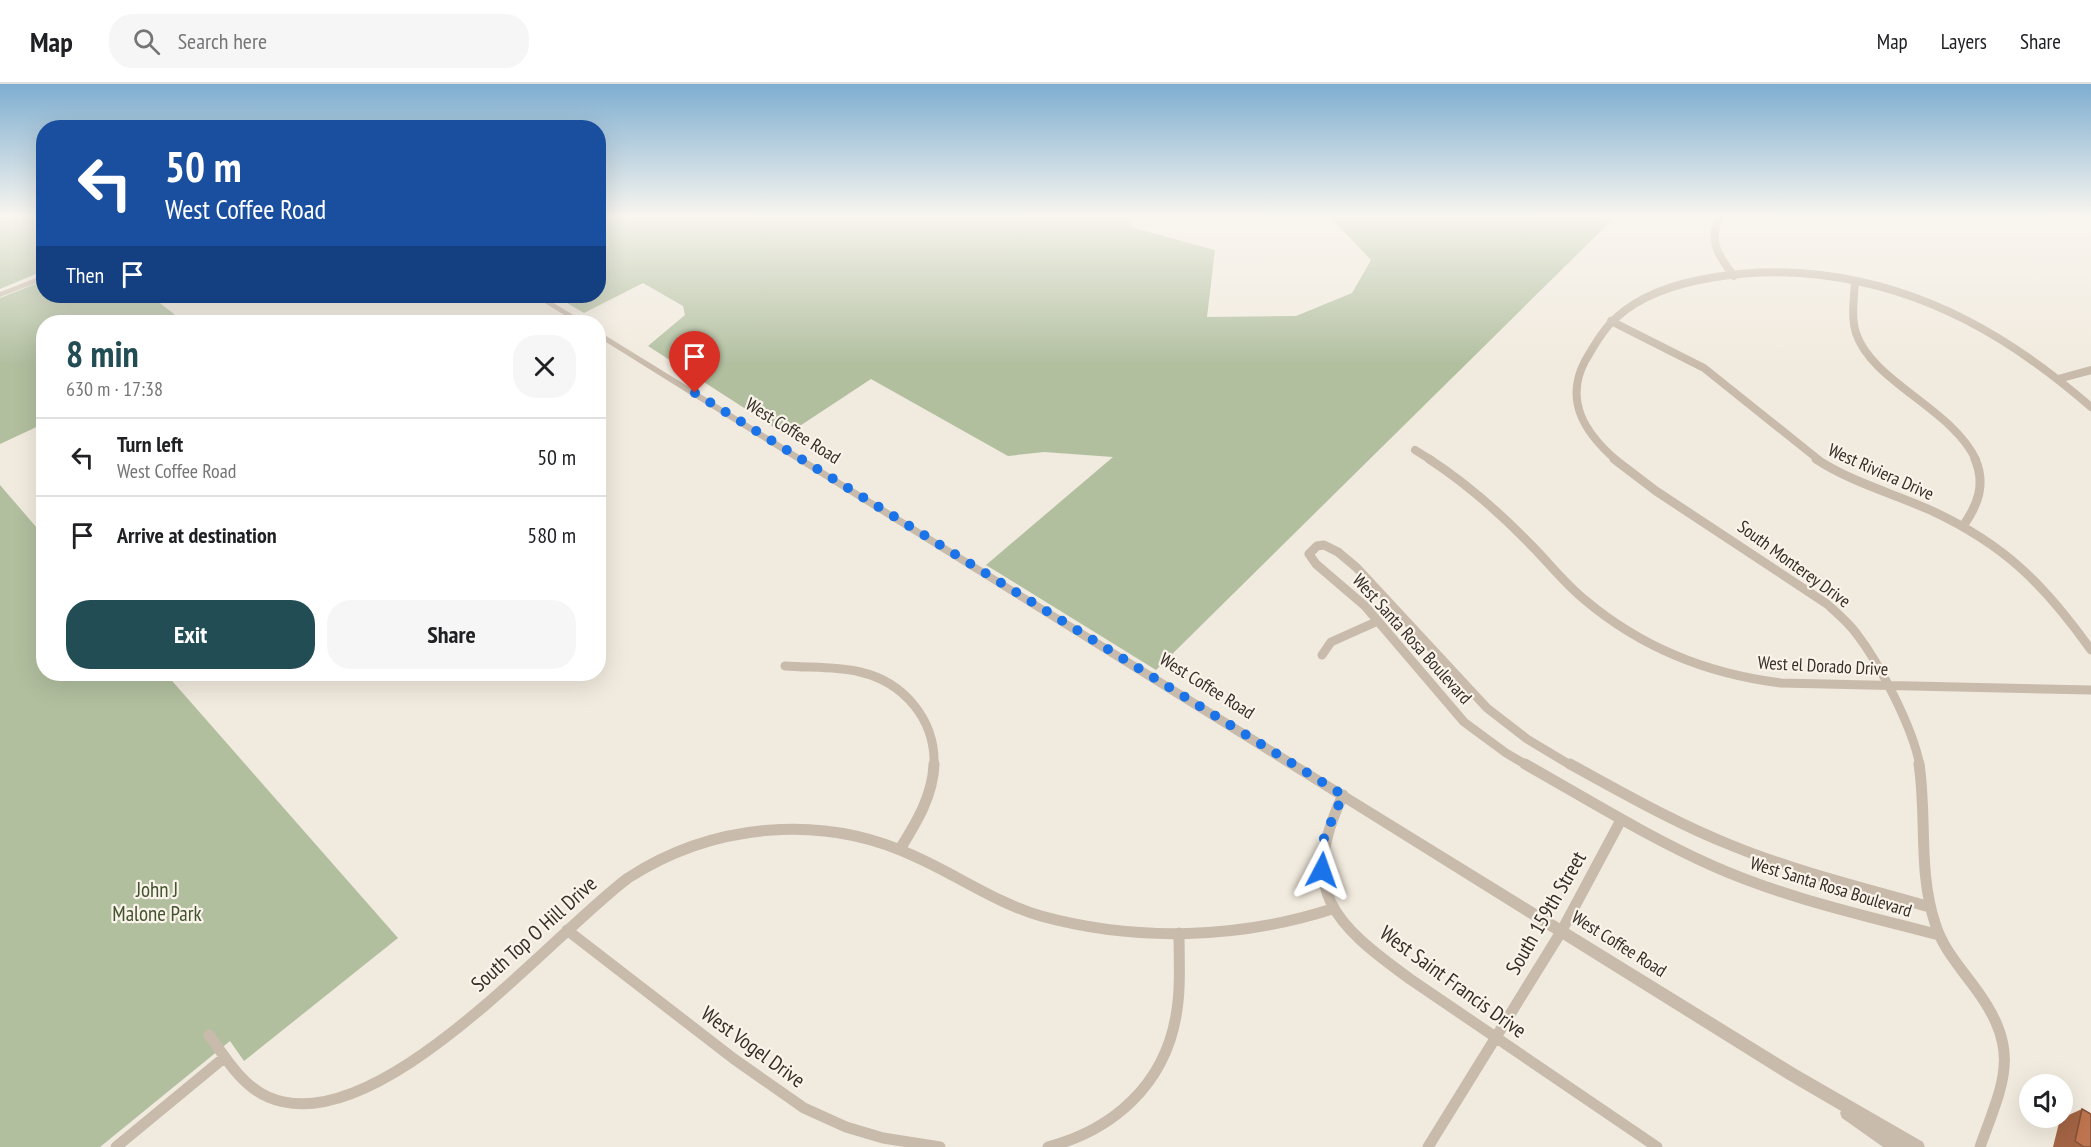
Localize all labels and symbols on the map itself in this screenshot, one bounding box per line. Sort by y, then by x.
pin [669,331,720,393]
street label: West Coffee Road [742,392,845,469]
street label: West Riviera Drive [1825,438,1938,505]
street label: South Monterey Drive [1733,515,1855,612]
street label: West Santa Rosa Boulevard [1348,569,1477,709]
street label: West Coffee Road [1156,647,1259,724]
street label: West el Dorado Drive [1757,651,1889,680]
position arrow [1290,838,1354,902]
street label: South 159th Street [1499,846,1592,979]
street label: West Santa Rosa Boulevard [1748,851,1915,922]
street label: South Top O Hill Drive [465,870,602,997]
park label: John J Malone Park [112,876,202,927]
street label: West Coffee Road [1568,905,1671,982]
street label: West Saint Francis Drive [1375,919,1532,1044]
street label: West Vogel Drive [696,1000,811,1093]

